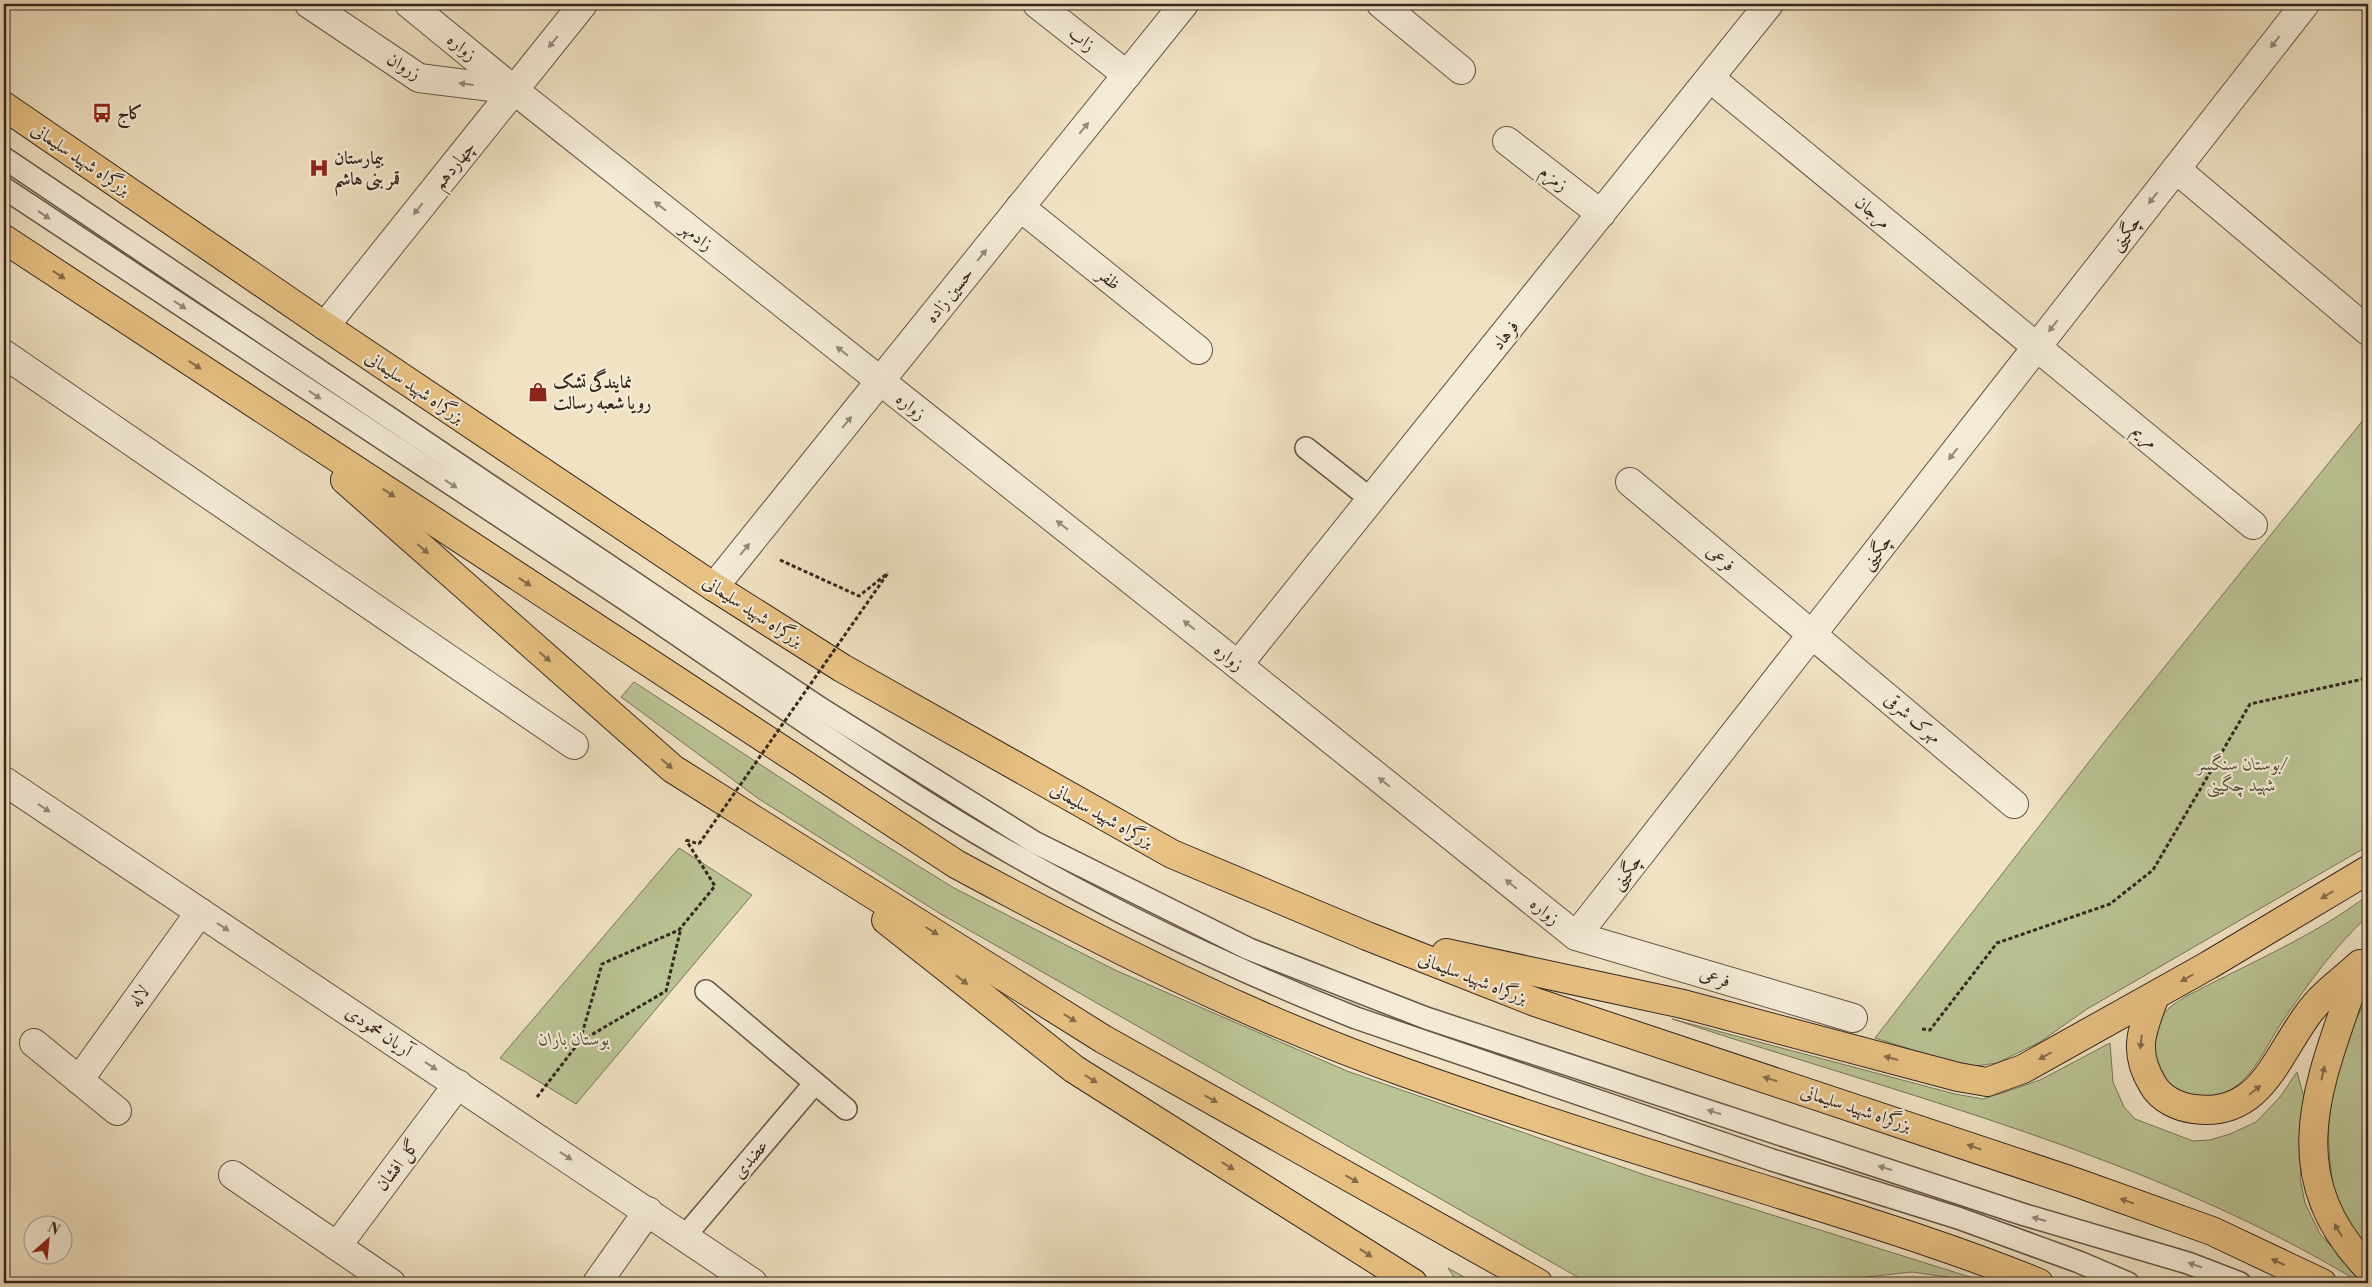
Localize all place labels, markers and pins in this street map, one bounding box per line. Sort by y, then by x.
bus stop icon: کاج [91,102,113,124]
place label: کاج [117,102,143,129]
place label: بیمارستان قمر بنی هاشم [334,147,400,197]
hospital icon: بیمارستان قمر بنی هاشم [308,157,330,179]
place label: نمایندگی تشک رویا شعبه رسالت [553,368,651,415]
shop icon: نمایندگی تشک رویا شعبه رسالت [527,381,549,403]

